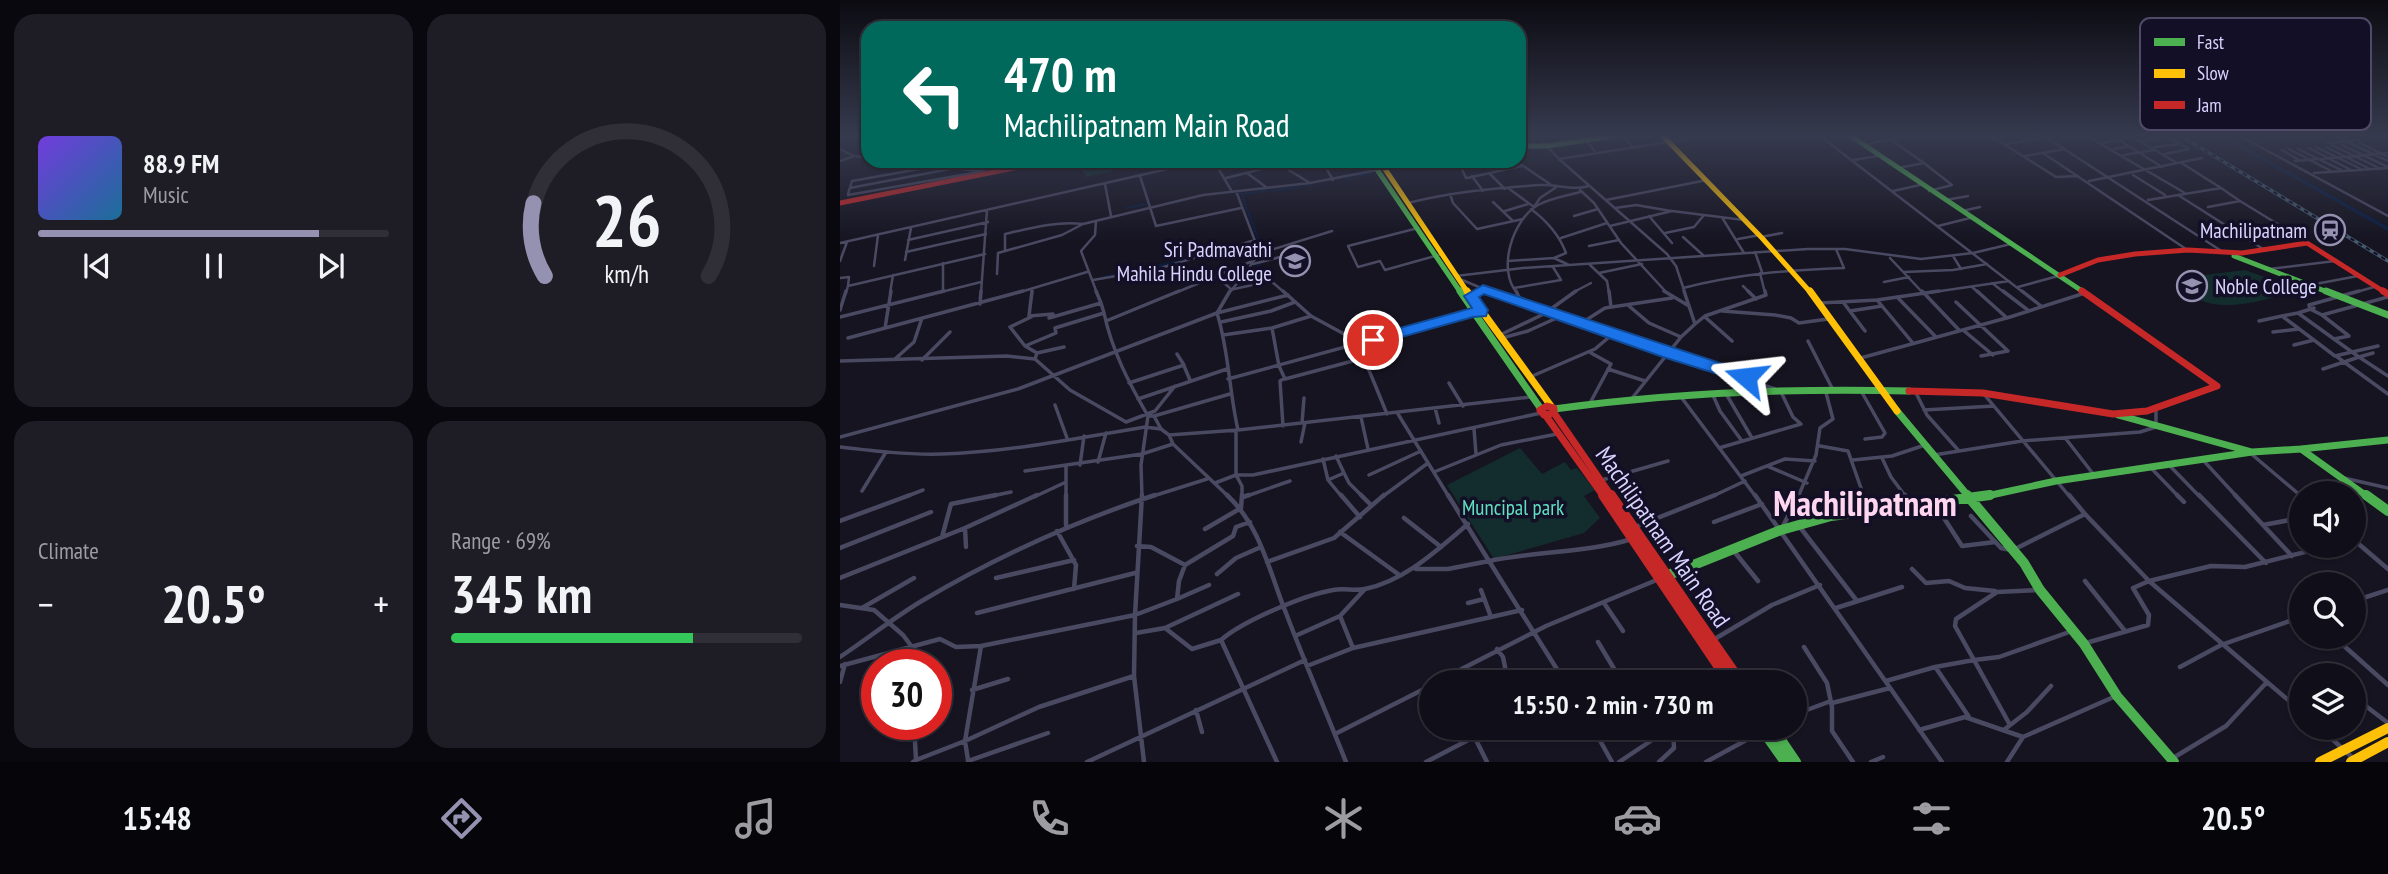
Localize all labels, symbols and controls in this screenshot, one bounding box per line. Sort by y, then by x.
legend [2140,18,2371,130]
text: Fast [2197,30,2225,54]
text: 470 m [1004,42,1117,106]
icon: left [889,49,980,140]
text: Slow [2197,61,2230,85]
text: Jam [2196,93,2222,117]
text: Machilipatnam Main Road [1004,104,1290,146]
text: 88.9 FM [143,147,219,180]
text: 26 [592,173,661,267]
text: Music [143,180,189,209]
station icon: Machilipatnam [2313,213,2347,247]
place label: Machilipatnam [2200,217,2307,244]
place label: Sri Padmavathi Mahila Hindu College [1117,236,1272,287]
school or university icon: Sri Padmavathi Mahila Hindu College [1278,244,1312,278]
icon: previous [78,247,116,285]
icon: pause [195,247,233,285]
icon: next [312,247,350,285]
text: km/h [604,258,649,290]
school or university icon: Noble College [2175,269,2209,303]
place label: Noble College [2215,273,2317,300]
pin [1343,310,1403,370]
icon: arrive [1354,321,1392,359]
position arrow [1709,340,1783,414]
street label: Machilipatnam Main Road [1589,440,1737,634]
district label: Machilipatnam [1773,480,1957,526]
map controls [2289,481,2366,740]
button: sound [2289,481,2366,558]
park label: Muncipal park [1462,494,1564,521]
text: Range · 69% [451,526,551,555]
text: Climate [38,536,99,565]
text: 345 km [451,560,592,627]
text: 20.5° [161,570,266,637]
button: search [2289,572,2366,649]
text: − [38,579,54,628]
text: + [373,579,389,628]
speed limit sign: 30 [861,649,952,740]
button: layers [2289,663,2366,740]
text: 15:50 · 2 min · 730 m [1513,688,1713,721]
icon: directions [437,794,486,843]
icon: music [731,794,780,843]
icon: phone [1025,794,1074,843]
icon: climate [1319,794,1368,843]
icon: car [1613,794,1662,843]
icon: filters [1907,794,1956,843]
text: 15:48 [123,797,192,839]
text: 20.5° [2201,797,2265,839]

